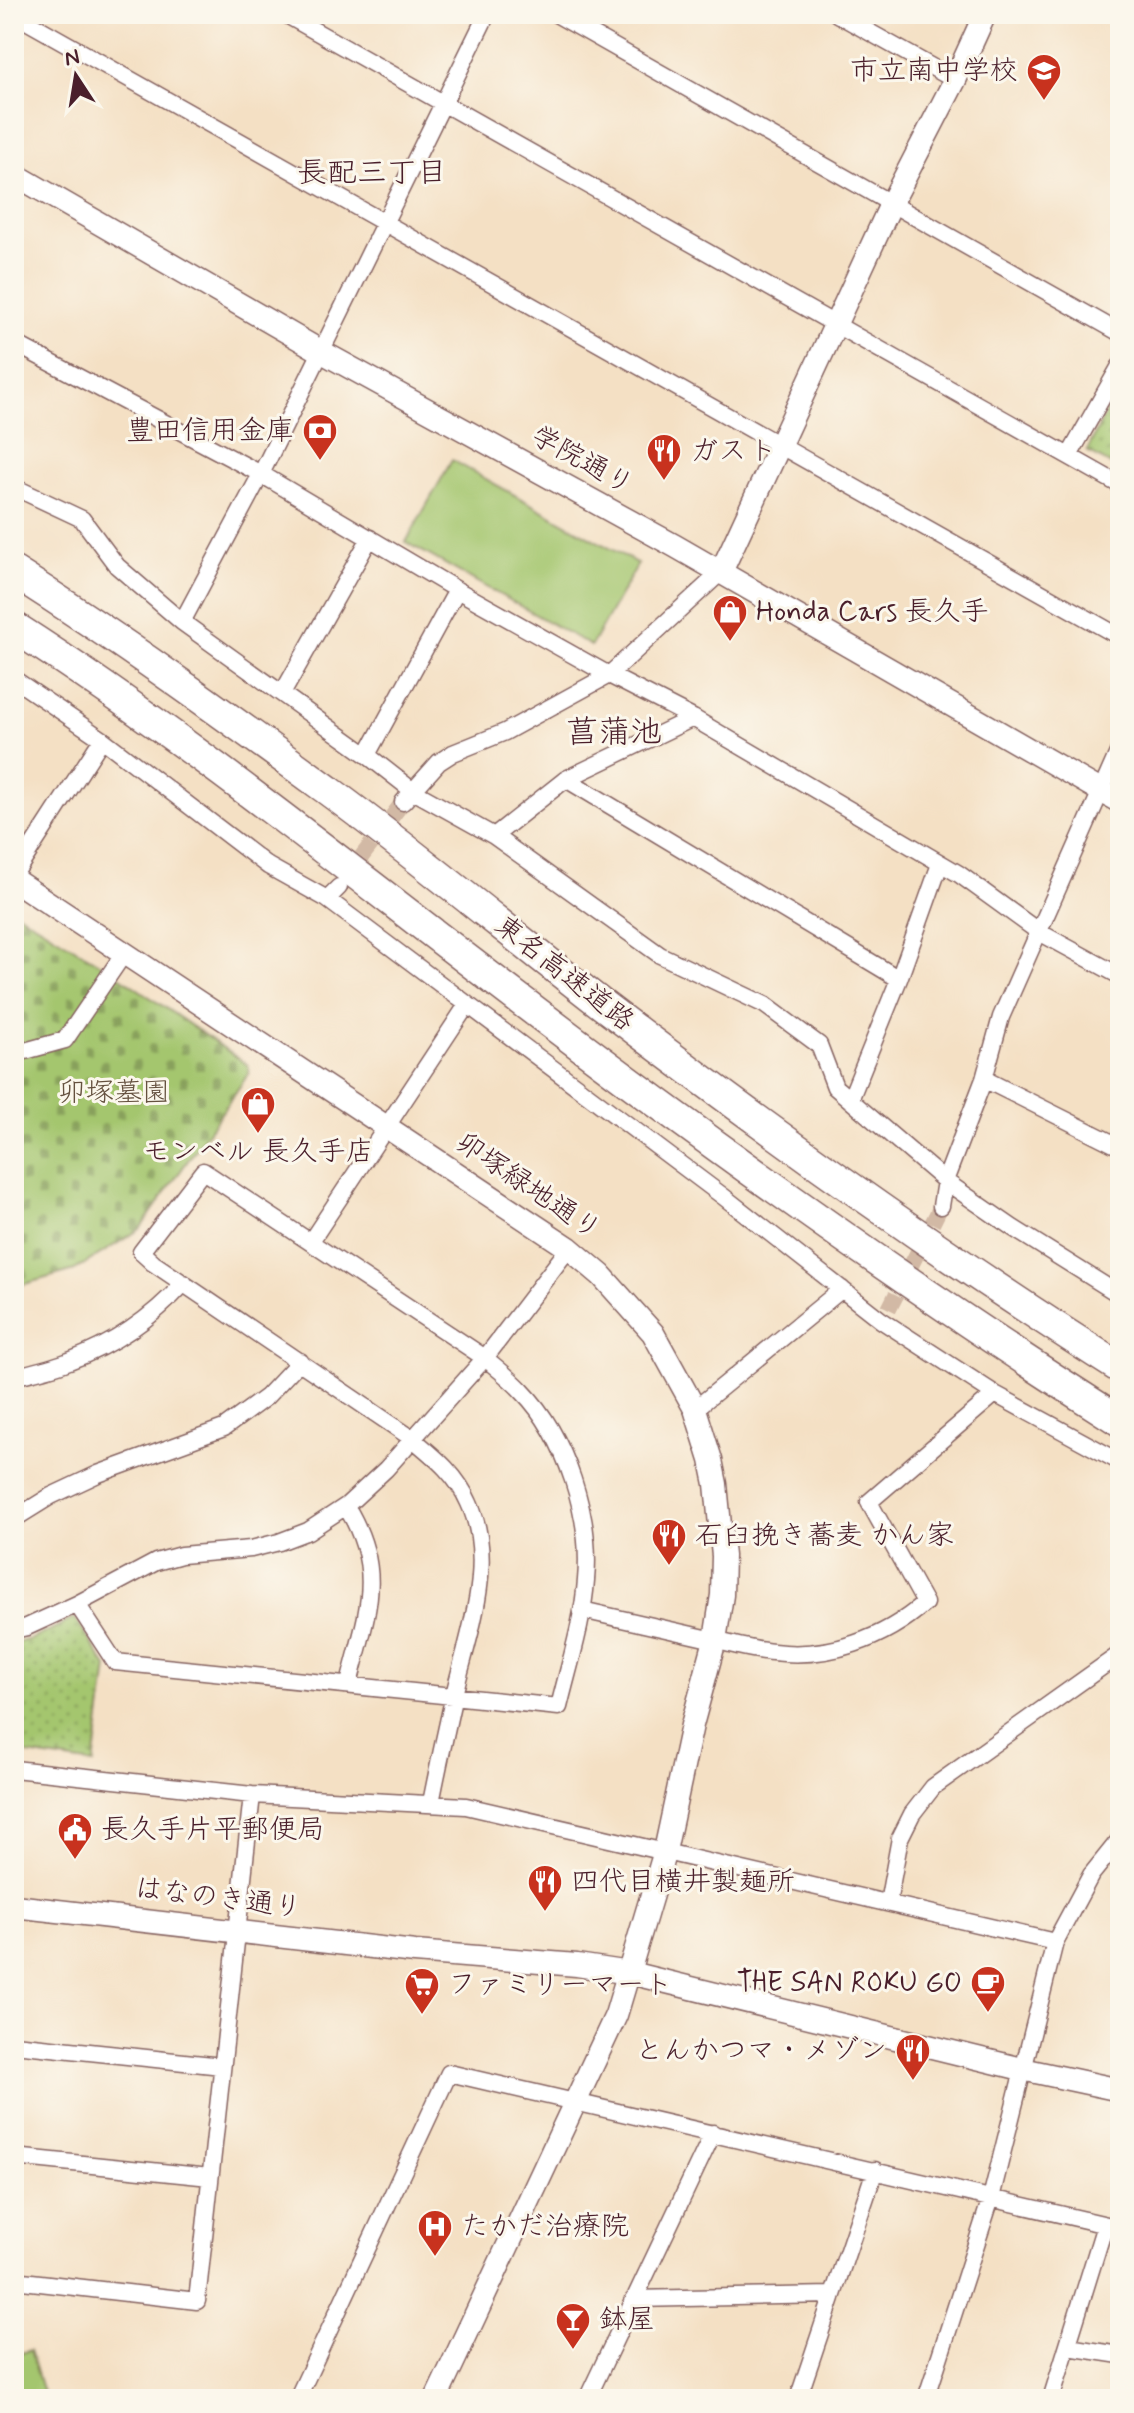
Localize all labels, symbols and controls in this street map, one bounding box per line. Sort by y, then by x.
north arrow [36,36,116,116]
text: N [62,43,82,74]
school or university icon: 市立南中学校 [1025,52,1063,102]
place label: 市立南中学校 [850,53,1018,90]
district label: 長配三丁目 [297,154,447,193]
bank icon: 豊田信用金庫 [301,412,339,462]
place label: 豊田信用金庫 [126,413,294,450]
street label: 学院通り [524,418,640,504]
restaurant icon: ガスト [645,432,683,482]
place label: ガスト [690,433,777,470]
shop icon: Honda Cars 長久手 [711,593,749,643]
place label: Honda Cars 長久手 [756,594,989,631]
district label: 菖蒲池 [566,712,662,754]
street label: 東名高速道路 [486,908,642,1040]
park label: 卯塚墓園 [58,1075,170,1112]
shop icon: モンベル 長久手店 [239,1085,277,1135]
street label: 卯塚緑地通り [448,1125,608,1249]
place label: モンベル 長久手店 [142,1134,374,1171]
restaurant icon: 石臼挽き蕎麦 かん家 [650,1517,688,1567]
place label: 石臼挽き蕎麦 かん家 [695,1518,954,1555]
public building icon: 長久手片平郵便局 [56,1811,94,1861]
place label: 長久手片平郵便局 [101,1812,325,1849]
restaurant icon: 四代目横井製麺所 [526,1863,564,1913]
place label: 四代目横井製麺所 [571,1864,795,1901]
street label: はなのき通り [132,1870,304,1928]
cafe icon: THE SAN ROKU GO [969,1964,1007,2014]
place label: THE SAN ROKU GO [737,1965,962,2002]
supermarket icon: ファミリーマート [403,1966,441,2016]
place label: ファミリーマート [448,1967,673,2004]
restaurant icon: とんかつマ・メゾン [894,2032,932,2082]
place label: とんかつマ・メゾン [635,2033,887,2070]
hospital icon: たかだ治療院 [416,2208,454,2258]
place label: たかだ治療院 [461,2209,629,2246]
bar icon: 鉢屋 [554,2301,592,2351]
place label: 鉢屋 [599,2302,655,2339]

